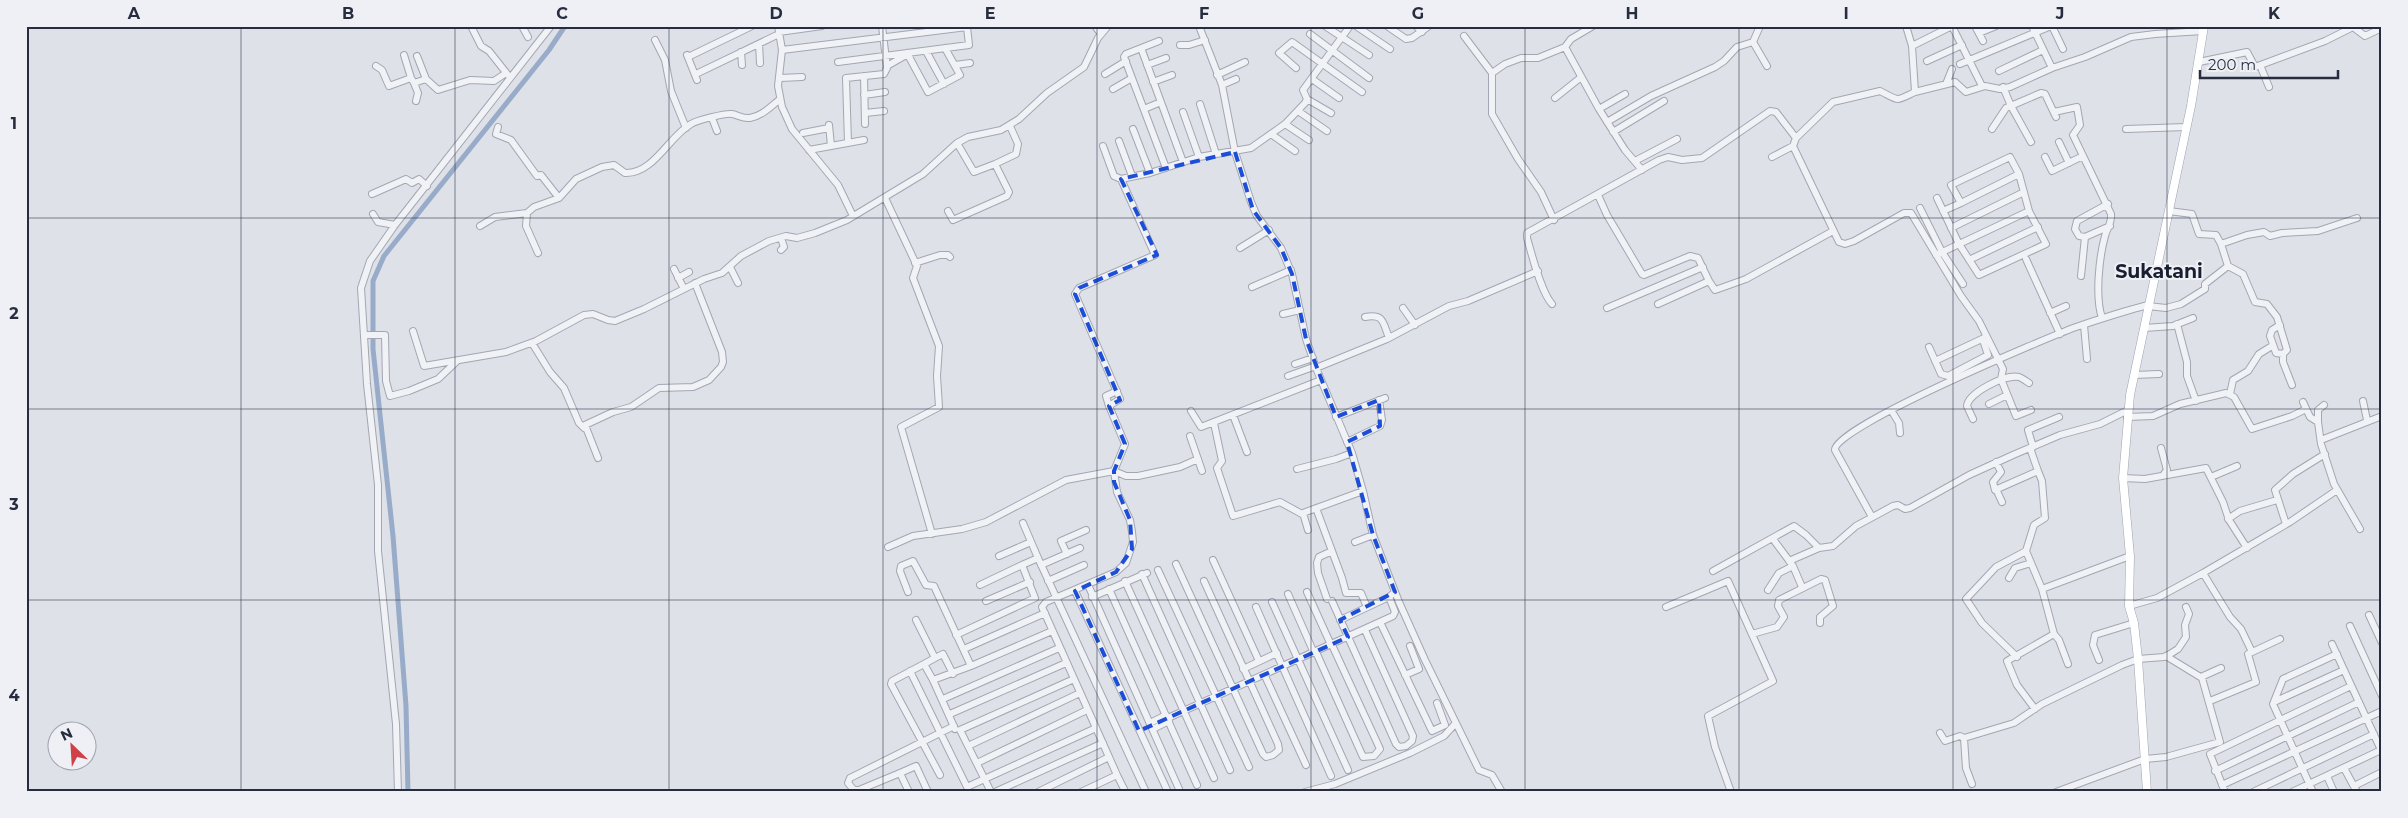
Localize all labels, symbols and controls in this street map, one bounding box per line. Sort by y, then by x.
text: A [127,4,141,23]
text: B [342,4,354,23]
text: C [556,4,568,23]
text: D [769,4,783,23]
text: E [985,4,995,23]
text: F [1199,4,1209,23]
text: G [1412,4,1424,23]
text: H [1626,4,1638,23]
text: I [1843,4,1849,23]
text: J [2055,4,2064,23]
text: K [2268,4,2281,23]
scale bar [2200,48,2338,80]
text: 200 m [2208,55,2256,74]
text: 1 [11,114,17,133]
district label: Sukatani [2115,260,2203,283]
text: 2 [9,304,19,323]
text: 3 [8,495,19,514]
text: 4 [8,686,20,705]
north arrow [48,720,98,770]
text: N [58,724,75,745]

